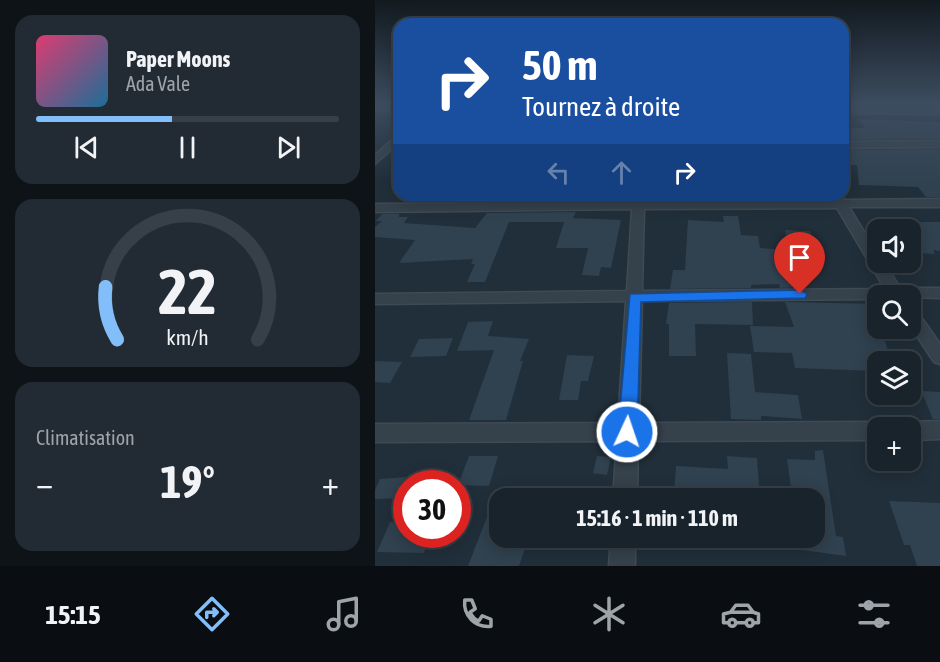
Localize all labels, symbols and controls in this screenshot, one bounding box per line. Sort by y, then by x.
text: 50 m [522,41,597,89]
icon: right [423,42,501,120]
text: Paper Moons [126,46,230,72]
text: Ada Vale [126,72,190,95]
text: Tournez à droite [522,91,680,122]
icon: previous [70,131,103,164]
icon: pause [171,131,204,164]
icon: next [272,131,305,164]
icon: left [542,156,575,189]
icon: ahead [605,156,638,189]
icon: right [668,156,701,189]
map controls [867,219,921,471]
button: sound [867,219,921,273]
pin [774,232,825,294]
icon: arrive [783,241,816,274]
text: 22 [158,256,217,327]
button: search [867,285,921,339]
text: km/h [166,325,209,350]
button: layers [867,351,921,405]
position arrow [595,400,659,464]
button: + [867,417,921,471]
text: Climatisation [36,426,135,449]
text: 19° [160,456,215,508]
text: − [36,464,53,502]
text: + [322,464,339,502]
speed limit sign: 30 [393,470,471,548]
text: 15:16 · 1 min · 110 m [576,505,738,531]
icon: directions [191,593,233,635]
icon: music [323,593,365,635]
icon: phone [456,593,498,635]
icon: climate [588,593,630,635]
icon: car [720,593,762,635]
icon: filters [853,593,895,635]
text: 15:15 [45,599,101,630]

